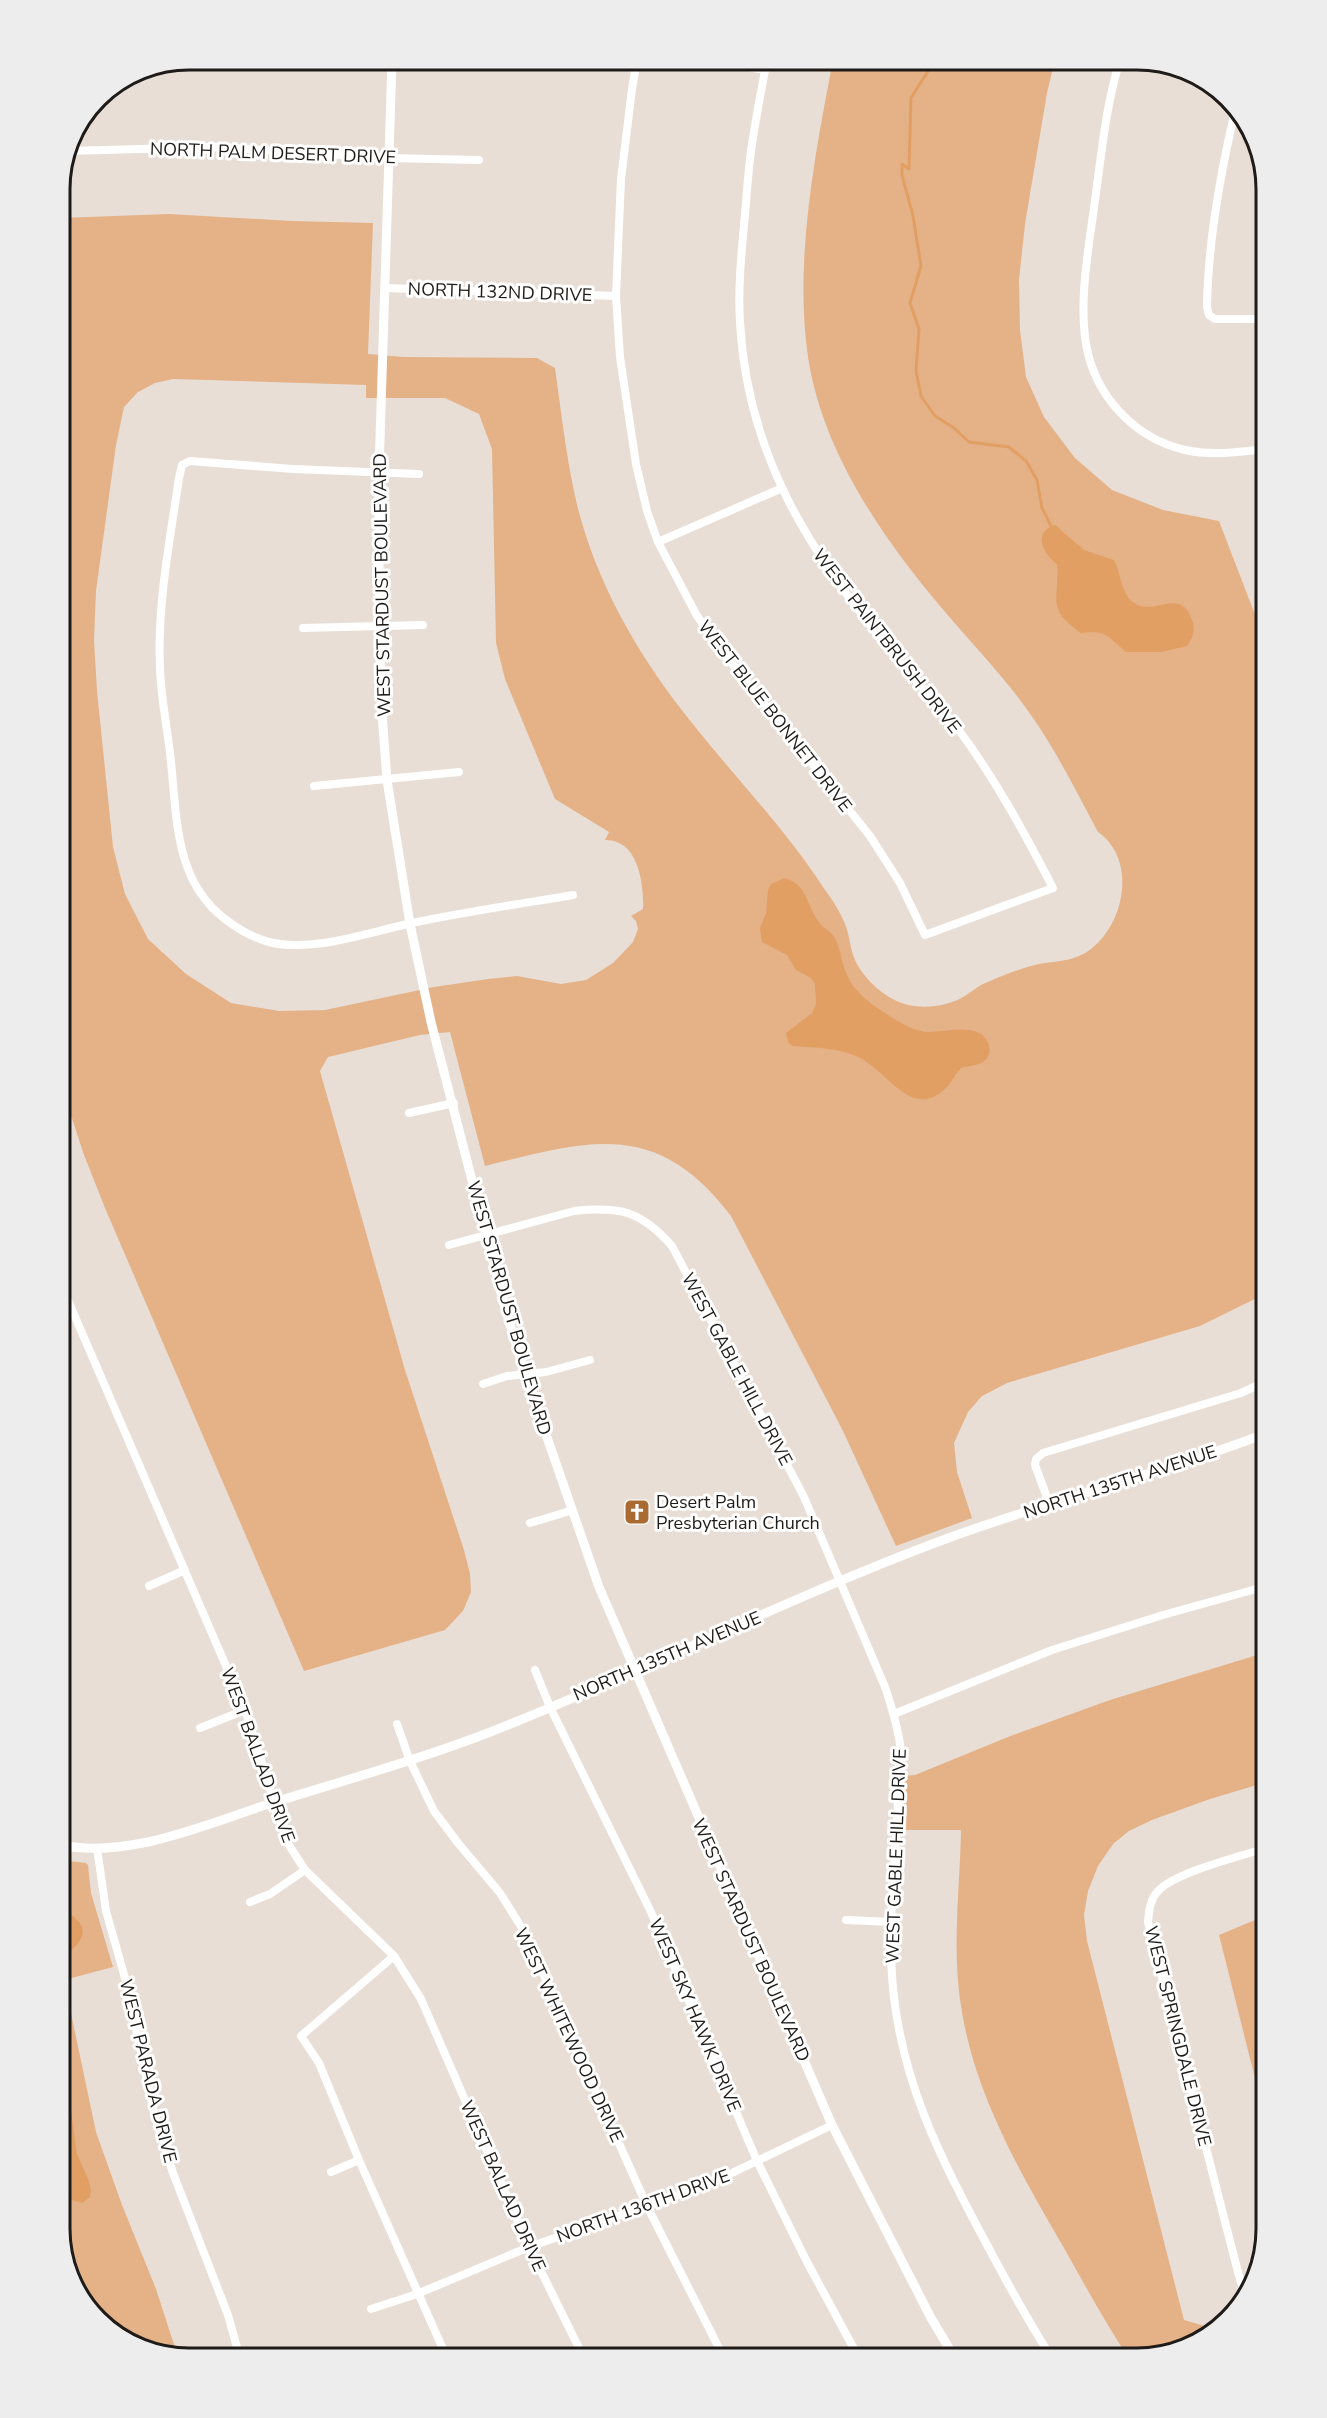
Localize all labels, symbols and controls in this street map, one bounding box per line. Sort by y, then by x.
street label: NORTH PALM DESERT DRIVE [150,137,396,169]
street label: NORTH 132ND DRIVE [407,277,593,307]
street label: WEST STARDUST BOULEVARD [368,453,396,717]
street label: WEST PAINTBRUSH DRIVE [807,544,967,738]
street label: WEST BLUE BONNET DRIVE [692,615,858,817]
street label: WEST STARDUST BOULEVARD [461,1178,557,1438]
street label: WEST GABLE HILL DRIVE [676,1268,798,1470]
street label: NORTH 135TH AVENUE [1020,1439,1220,1525]
place label: Desert Palm Presbyterian Church [656,1490,820,1535]
church icon: Desert Palm Presbyterian Church [622,1497,652,1527]
street label: NORTH 135TH AVENUE [570,1606,764,1706]
street label: WEST BALLAD DRIVE [215,1664,301,1846]
street label: WEST GABLE HILL DRIVE [880,1748,912,1964]
street label: WEST STARDUST BOULEVARD [686,1815,816,2065]
street label: WEST SKY HAWK DRIVE [643,1915,747,2115]
street label: WEST SPRINGDALE DRIVE [1139,1923,1217,2149]
street label: WEST WHITEWOOD DRIVE [509,1924,629,2146]
street label: WEST PARADA DRIVE [114,1977,182,2165]
street label: WEST BALLAD DRIVE [454,2097,552,2275]
street label: NORTH 136TH DRIVE [553,2164,733,2248]

